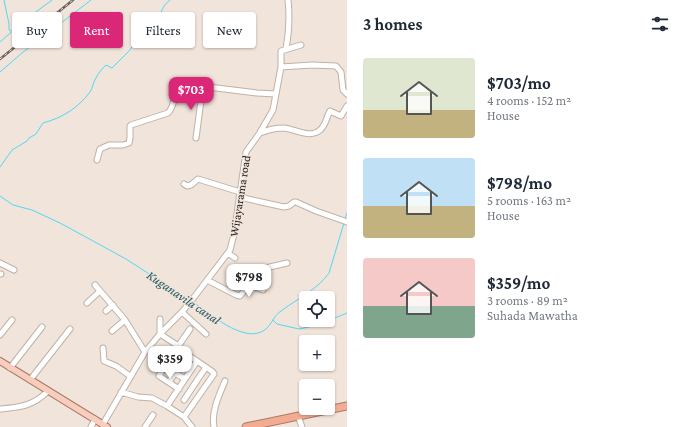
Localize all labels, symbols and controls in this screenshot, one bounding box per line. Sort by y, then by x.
chip: Buy [12,12,62,48]
chip: Rent [70,12,123,48]
chip: Filters [131,12,195,48]
chip: New [203,12,256,48]
icon: filters [649,13,671,35]
text: 3 homes [363,15,422,34]
icon: home [395,74,443,122]
text: $703/mo [487,74,551,93]
pin: $703 [167,77,215,111]
text: $703 [178,82,204,97]
text: 4 rooms · 152 m² [487,93,571,108]
text: House [487,108,520,123]
street label: Wijayarama road [227,154,253,238]
icon: home [395,174,443,222]
text: $798/mo [487,174,552,193]
text: 5 rooms · 163 m² [487,193,571,208]
text: House [487,208,520,223]
pin: $798 [225,264,273,298]
water label: Kuganavila canal [144,267,224,328]
text: $798 [235,269,263,284]
icon: home [395,274,443,322]
text: $359/mo [487,274,550,293]
map controls [299,291,335,415]
button: locate [299,291,335,327]
text: 3 rooms · 89 m² [487,293,568,308]
text: Suhada Mawatha [487,308,578,323]
button: + [299,335,335,371]
pin: $359 [146,346,194,380]
text: $359 [157,351,183,366]
button: − [299,379,335,415]

